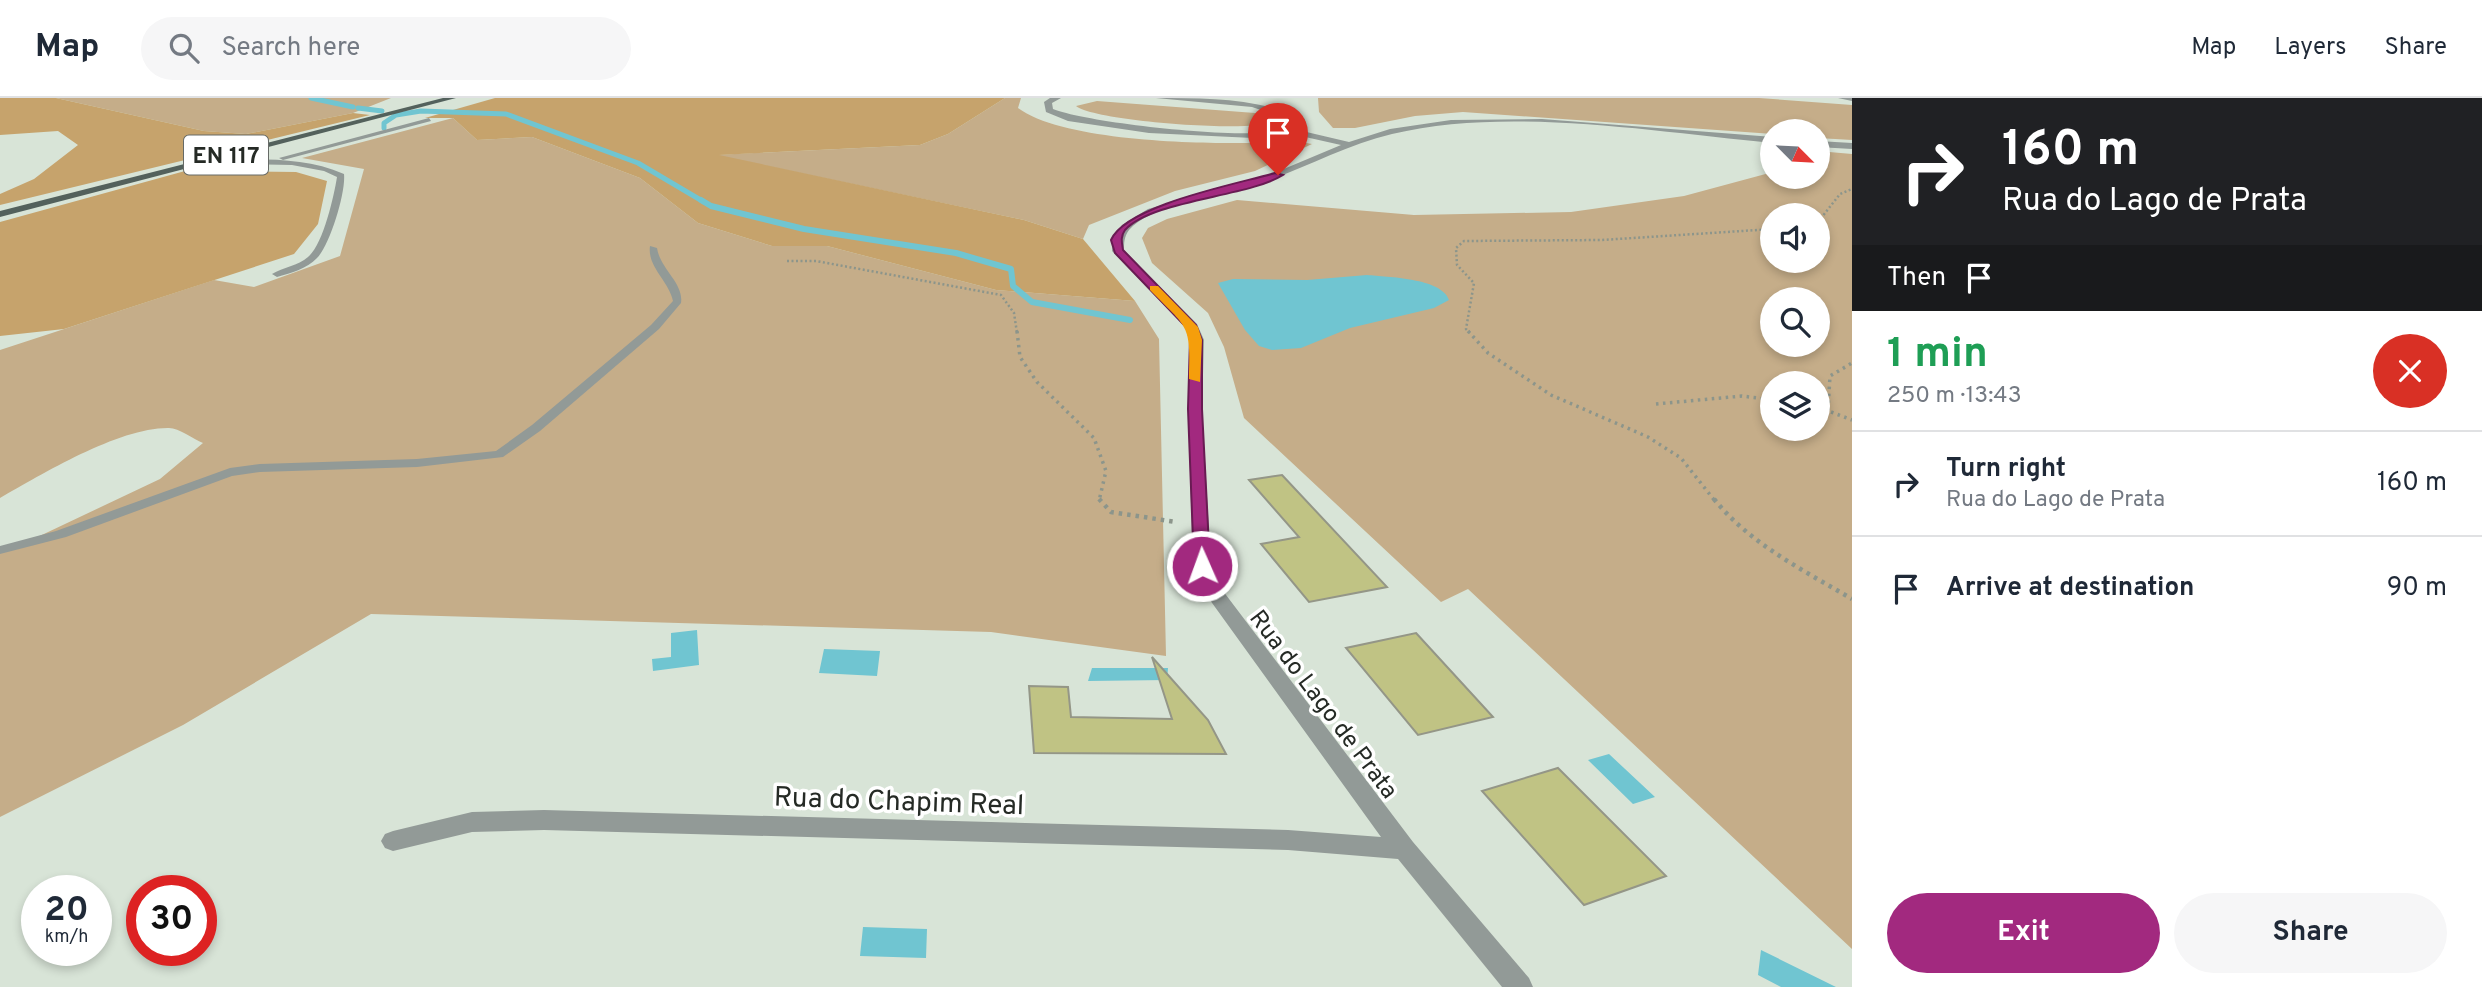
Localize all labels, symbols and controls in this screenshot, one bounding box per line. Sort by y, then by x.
search box [141,17,631,80]
text: Map [35,27,99,69]
icon: search [165,29,203,67]
text: Search here [221,32,360,65]
text: Map [2191,33,2236,63]
text: Layers [2274,33,2346,63]
text: Share [2384,33,2447,63]
pin [1248,103,1308,175]
icon: arrive [1259,114,1297,152]
north arrow [1760,119,1830,189]
map controls [1760,119,1830,441]
text: 160 m [2002,121,2139,183]
icon: right [1887,126,1978,217]
road number: EN 117 [184,136,268,174]
text: Rua do Lago de Prata [2002,182,2307,222]
button: sound [1760,203,1830,273]
icon: arrive [1960,259,1998,297]
text: Then [1887,262,1946,295]
button: search [1760,287,1830,357]
text: 1 min [1887,329,1988,382]
button: close [2373,334,2447,408]
button: layers [1760,371,1830,441]
text: 250 m · 13:43 [1887,382,2022,411]
text: Turn right [1946,453,2066,486]
icon: right [1887,465,1925,503]
text: 160 m [2377,467,2447,500]
text: Rua do Lago de Prata [1946,486,2165,515]
position arrow [1165,529,1239,603]
icon: arrive [1887,570,1925,608]
text: Arrive at destination [1946,572,2194,605]
text: 90 m [2387,572,2447,605]
street label: Rua do Lago de Prata [1242,605,1403,806]
street label: Rua do Chapim Real [773,781,1025,825]
speed limit sign: 30 [126,875,217,966]
text: 20 [44,889,89,933]
button: Exit [1887,893,2160,973]
button: Share [2174,893,2447,973]
text: km/h [45,926,88,949]

